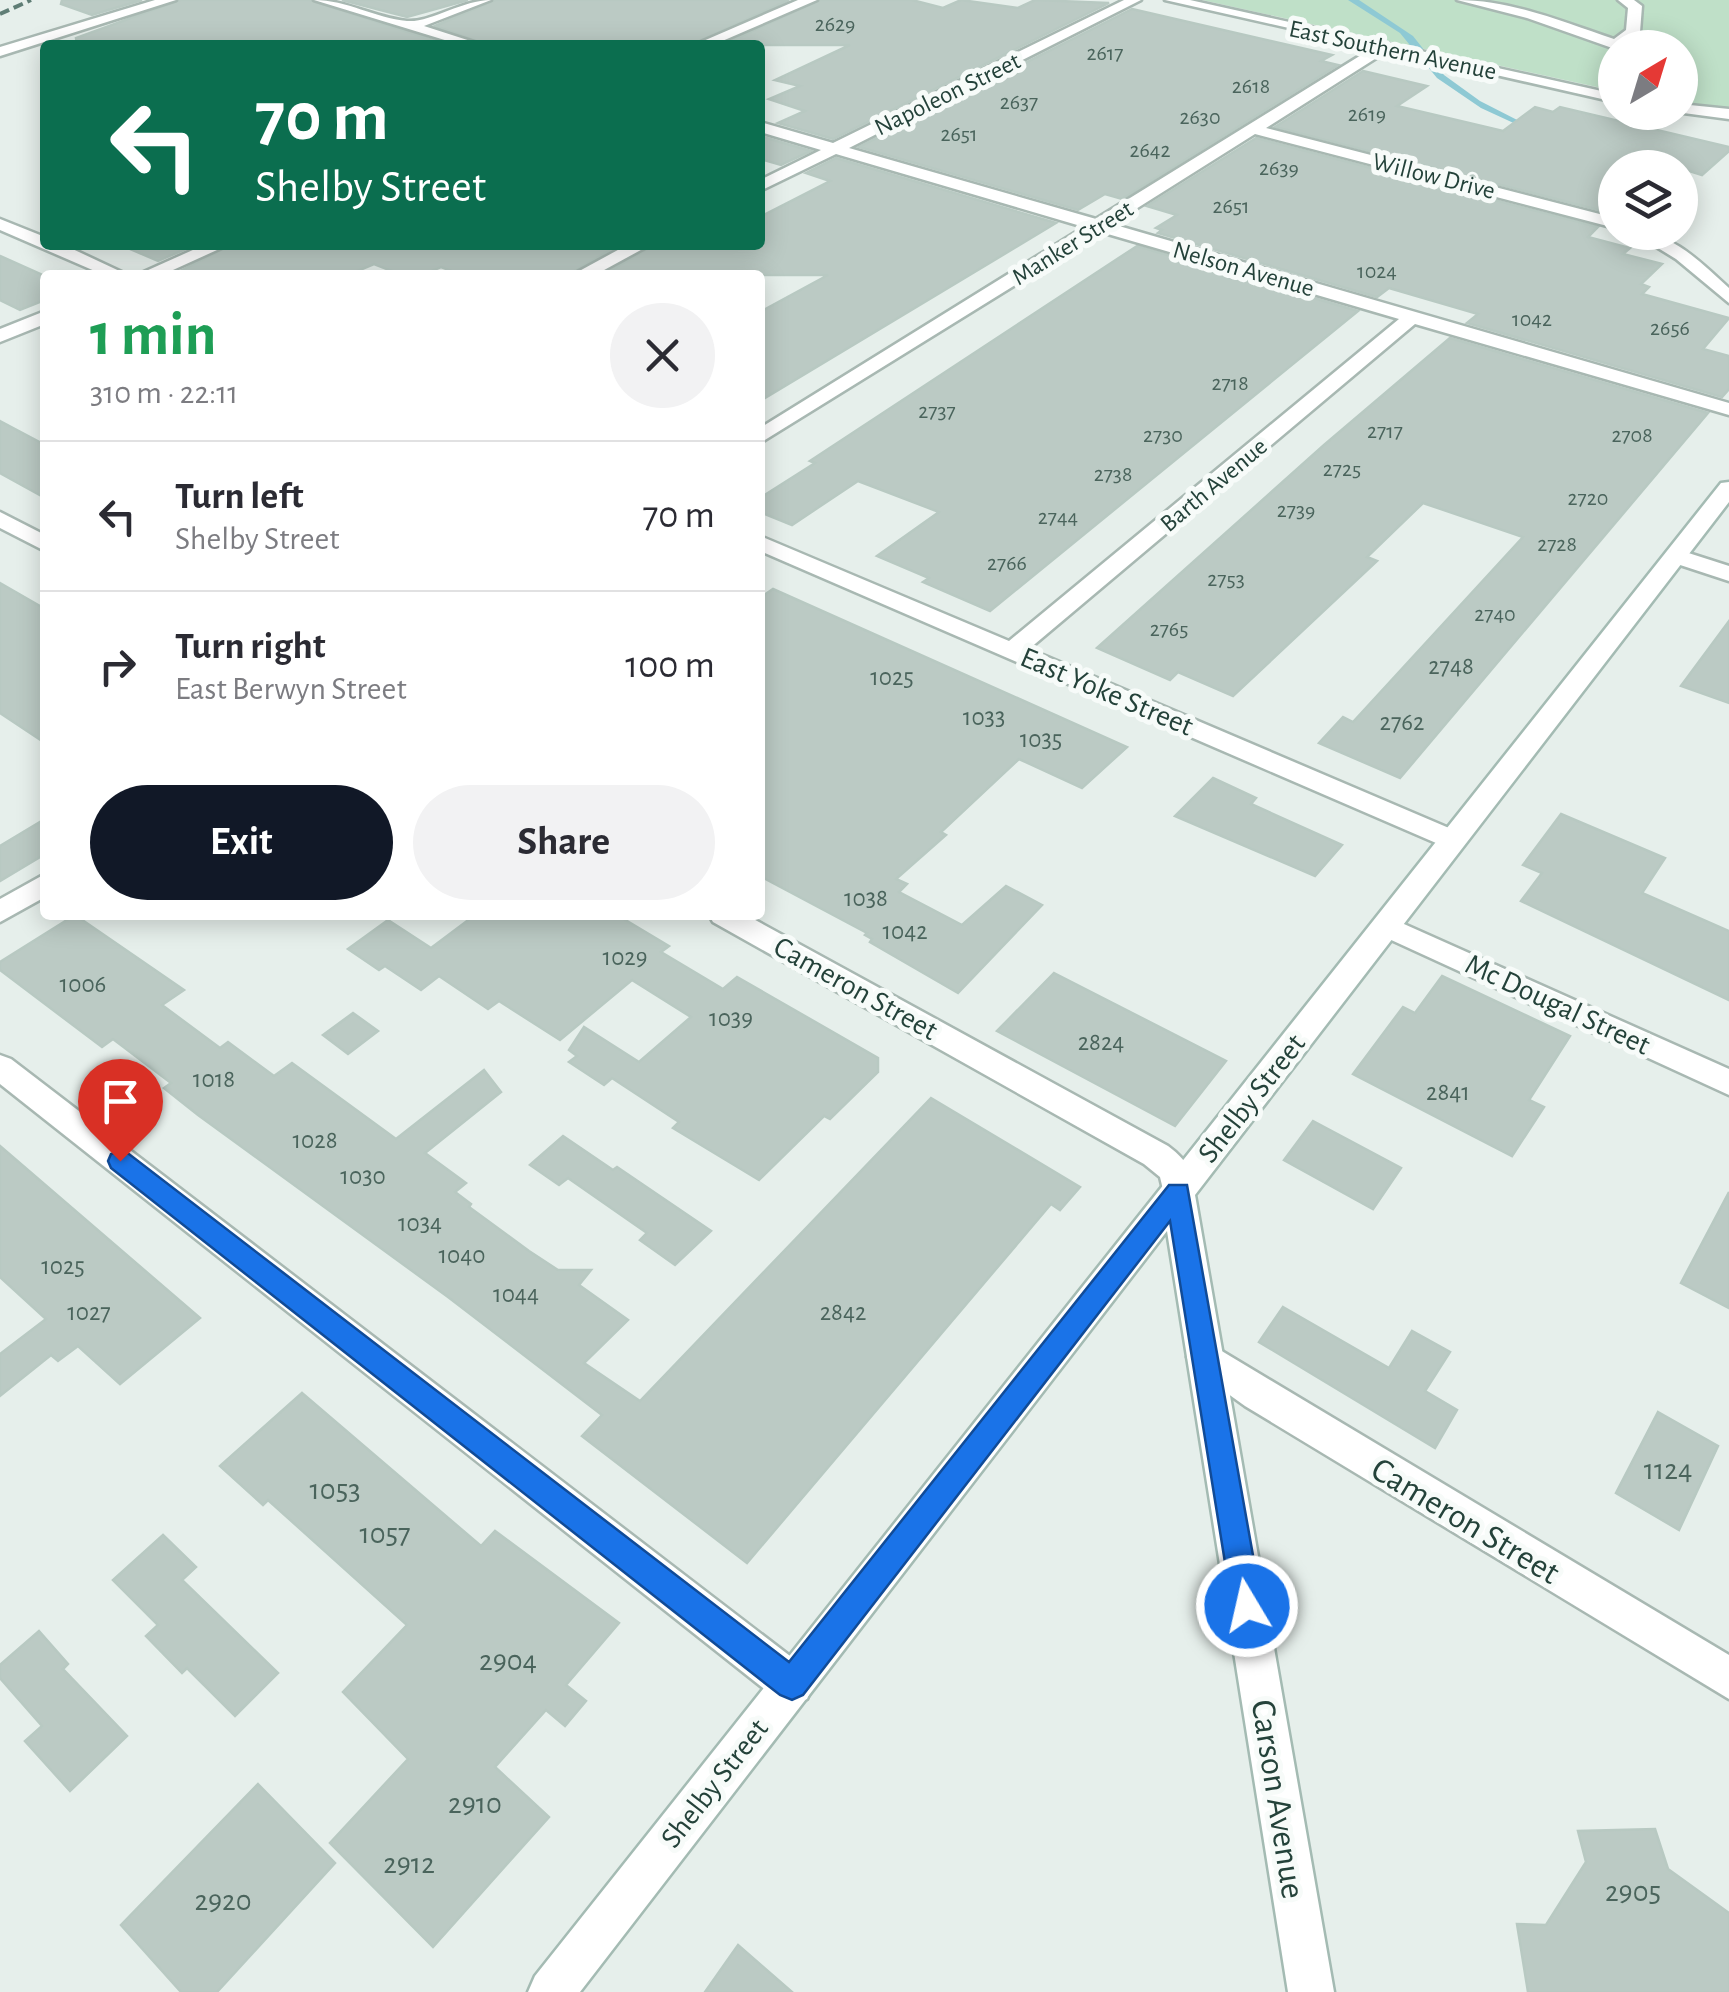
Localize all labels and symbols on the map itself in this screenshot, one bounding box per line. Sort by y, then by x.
house number: 2629 [815,13,855,35]
street label: East Southern Avenue [1287,16,1499,85]
north arrow [1598,30,1698,130]
house number: 2617 [1086,42,1124,64]
street label: Napoleon Street [871,48,1024,140]
house number: 2618 [1232,75,1270,97]
house number: 2637 [1000,91,1038,113]
house number: 2619 [1348,103,1386,125]
house number: 2630 [1179,106,1221,128]
house number: 2651 [940,123,978,145]
house number: 2642 [1130,139,1170,161]
street label: Willow Drive [1370,149,1498,204]
house number: 2639 [1259,157,1299,179]
house number: 2651 [1212,195,1250,217]
street label: Manker Street [1008,196,1138,290]
street label: Nelson Avenue [1170,237,1317,302]
house number: 1024 [1357,260,1397,282]
house number: 1042 [1512,308,1552,330]
house number: 2656 [1650,317,1690,339]
house number: 2718 [1211,372,1249,394]
house number: 2737 [918,400,956,422]
house number: 2717 [1367,420,1403,442]
house number: 2730 [1143,424,1183,446]
house number: 2708 [1611,424,1653,446]
street label: Barth Avenue [1156,434,1272,537]
house number: 2725 [1323,458,1361,480]
house number: 2738 [1094,463,1132,485]
house number: 2720 [1568,487,1608,509]
house number: 2739 [1277,499,1315,521]
house number: 2744 [1038,506,1078,528]
house number: 2728 [1537,533,1577,555]
house number: 2766 [987,552,1027,574]
house number: 2753 [1207,568,1245,590]
house number: 2740 [1474,603,1516,625]
house number: 2765 [1150,618,1188,640]
street label: East Yoke Street [1016,642,1198,742]
house number: 2748 [1428,654,1474,679]
house number: 1025 [870,665,914,690]
house number: 1033 [963,705,1005,730]
house number: 2762 [1380,710,1424,735]
house number: 1035 [1020,727,1062,752]
house number: 1038 [844,886,888,911]
house number: 1042 [882,919,928,944]
street label: Cameron Street [769,932,943,1046]
house number: 1029 [603,945,647,970]
street label: Mc Dougal Street [1461,949,1655,1061]
house number: 1006 [60,972,106,997]
house number: 1039 [709,1006,753,1031]
street label: Shelby Street [1193,1028,1311,1169]
house number: 2824 [1078,1030,1124,1055]
pin [78,1059,163,1162]
house number: 1018 [193,1067,235,1092]
house number: 2841 [1426,1080,1470,1105]
house number: 1028 [292,1128,338,1153]
house number: 1030 [340,1164,386,1189]
house number: 1034 [398,1211,442,1236]
house number: 1040 [438,1243,486,1268]
house number: 1025 [41,1254,85,1279]
house number: 1044 [493,1282,539,1307]
house number: 1027 [67,1300,111,1325]
house number: 2842 [820,1300,866,1325]
street label: Cameron Street [1365,1452,1565,1591]
house number: 1124 [1644,1455,1692,1485]
house number: 1053 [309,1475,361,1505]
house number: 1057 [359,1519,411,1549]
position arrow [1195,1554,1299,1658]
house number: 2904 [479,1646,537,1676]
street label: Carson Avenue [1245,1697,1311,1901]
street label: Shelby Street [656,1713,774,1854]
house number: 2910 [448,1789,502,1819]
house number: 2912 [383,1849,435,1879]
house number: 2905 [1605,1877,1661,1907]
house number: 2920 [194,1886,252,1916]

